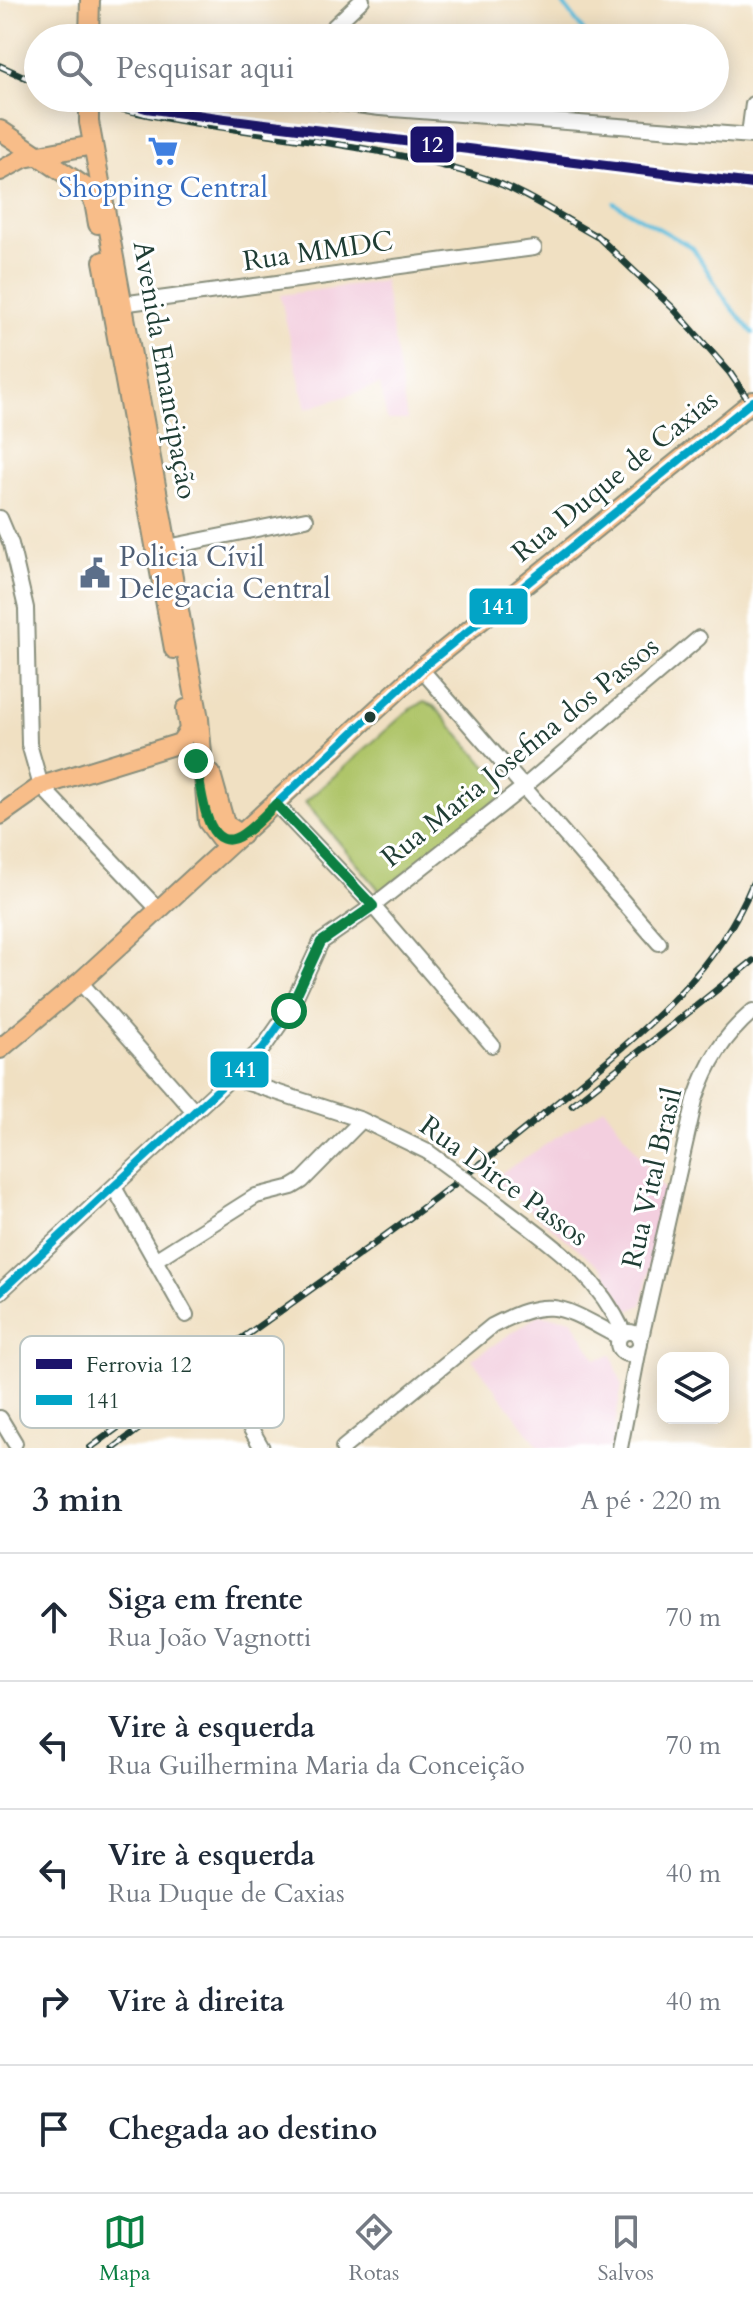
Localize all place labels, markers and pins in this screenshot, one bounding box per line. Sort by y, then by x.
supermarket icon: Shopping Central [146,134,180,168]
place label: Shopping Central [58,169,268,207]
place label: Policia Cívil Delegacia Central [119,538,331,608]
public building icon: Policia Cívil Delegacia Central [78,556,112,590]
unlabelled marker [362,709,378,725]

